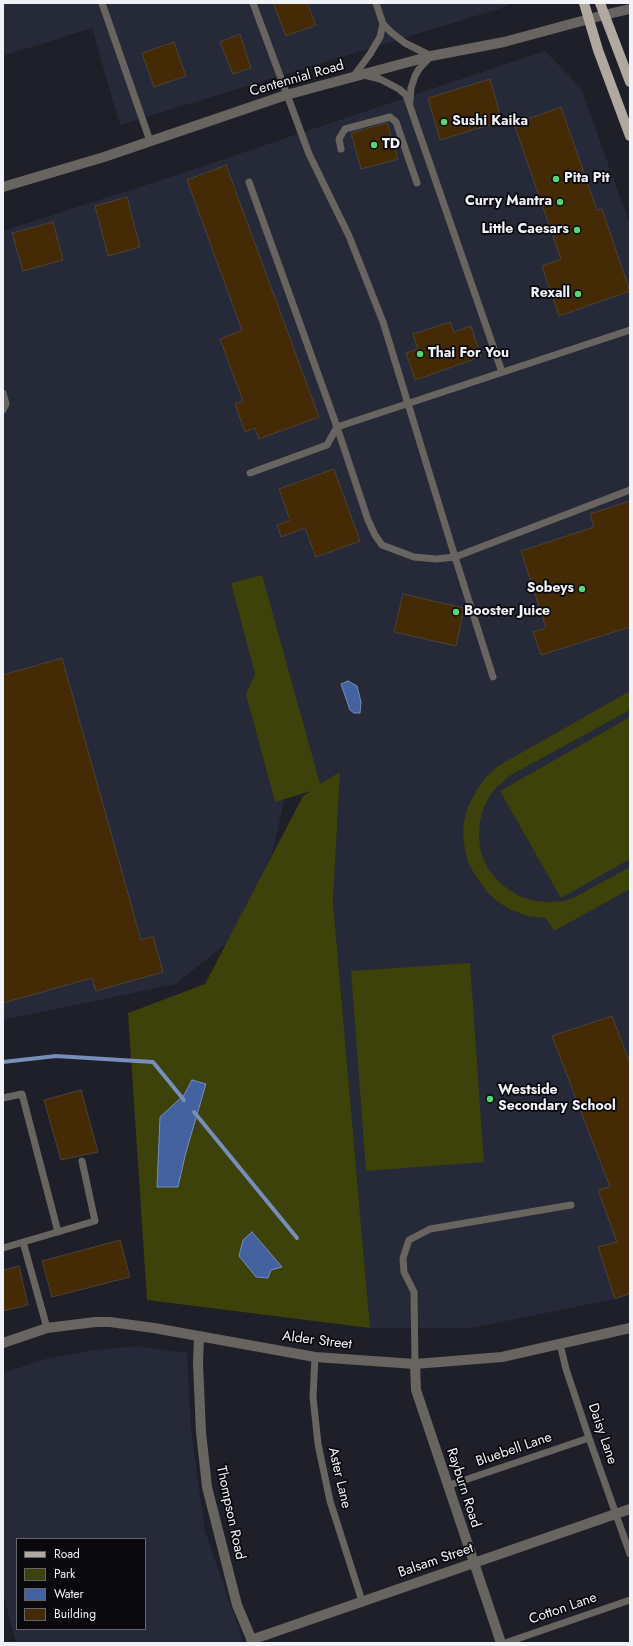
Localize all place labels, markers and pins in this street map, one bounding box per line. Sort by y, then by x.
place label: Sushi Kaika [452,114,528,130]
marker: Sushi Kaika [439,117,449,127]
place label: TD [382,137,400,153]
marker: TD [369,140,379,150]
place label: Pita Pit [564,171,610,187]
marker: Pita Pit [551,174,561,184]
place label: Curry Mantra [465,194,552,210]
marker: Curry Mantra [555,197,565,207]
place label: Little Caesars [481,222,569,238]
marker: Little Caesars [572,225,582,235]
place label: Rexall [531,286,570,302]
marker: Rexall [573,289,583,299]
place label: Thai For You [428,346,509,362]
marker: Thai For You [415,349,425,359]
place label: Sobeys [527,581,574,597]
marker: Sobeys [577,584,587,594]
place label: Booster Juice [464,604,550,620]
marker: Booster Juice [451,607,461,617]
place label: Westside Secondary School [498,1083,616,1116]
marker: Westside Secondary School [485,1094,495,1104]

